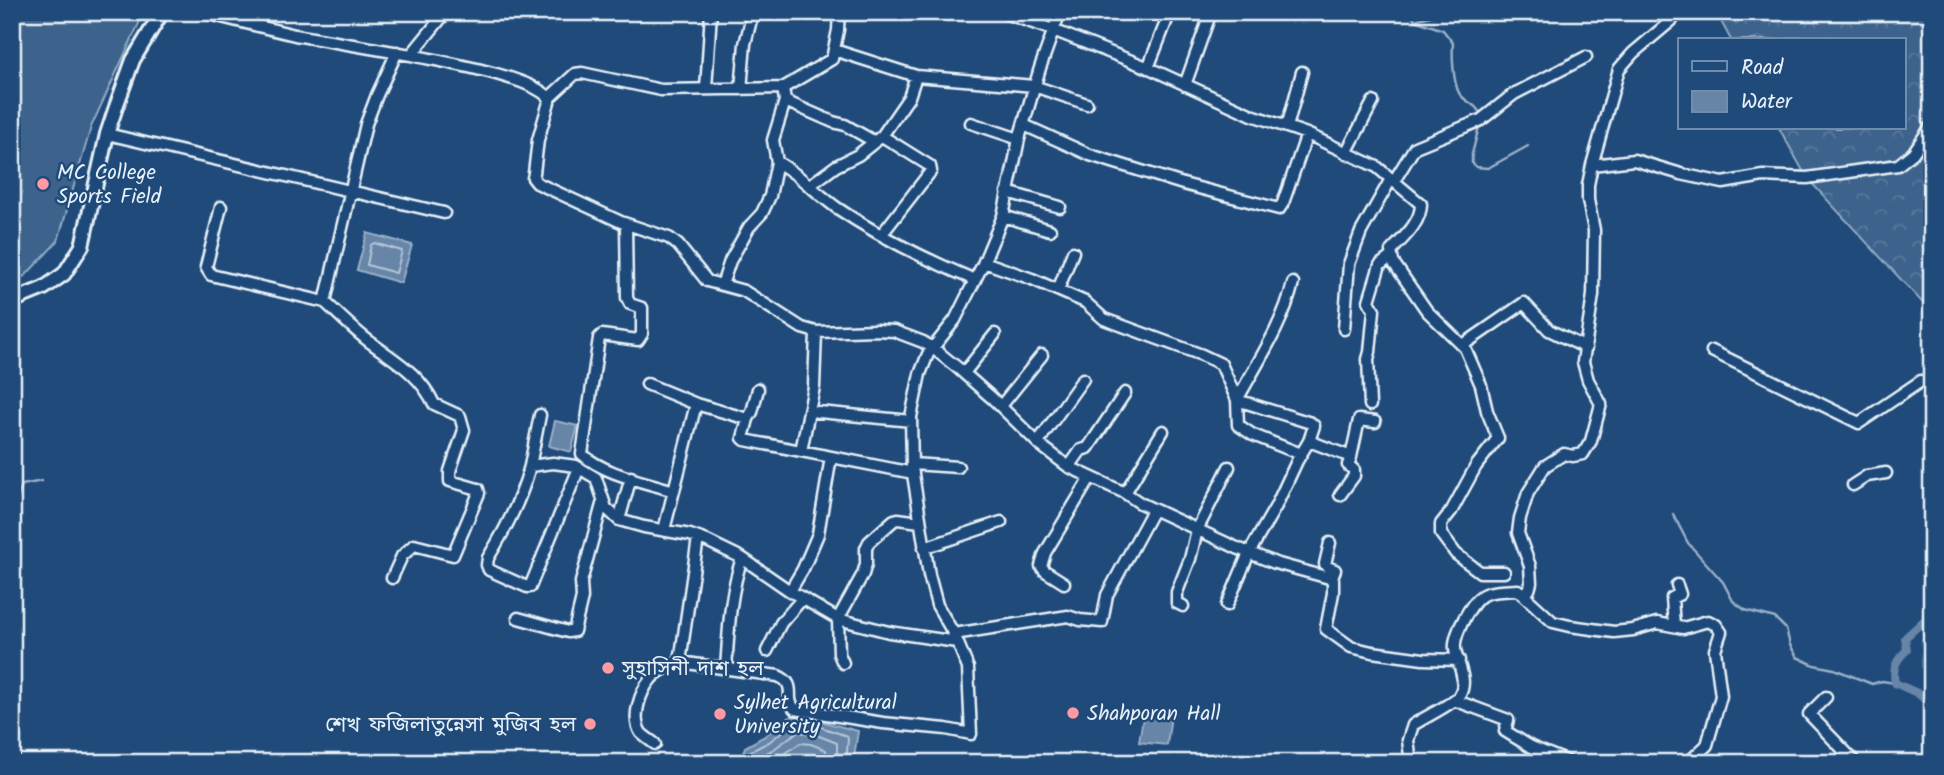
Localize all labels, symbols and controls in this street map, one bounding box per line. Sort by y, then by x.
legend [1678,38,1906,130]
text: Road [1741,52,1784,85]
text: Water [1741,86,1793,119]
place label: MC College Sports Field [57,157,162,214]
marker: MC College Sports Field [35,176,51,192]
place label: সুহাসিনী দাশ হল [621,653,764,686]
marker: সুহাসিনী দাশ হল [600,660,616,676]
place label: Sylhet Agricultural University [734,687,897,744]
place label: Shahporan Hall [1087,698,1221,731]
marker: Shahporan Hall [1065,705,1081,721]
marker: Sylhet Agricultural University [712,706,728,722]
place label: শেখ ফজিলাতুন্নেসা মুজিব হল [325,709,577,742]
marker: শেখ ফজিলাতুন্নেসা মুজিব হল [582,716,598,732]

